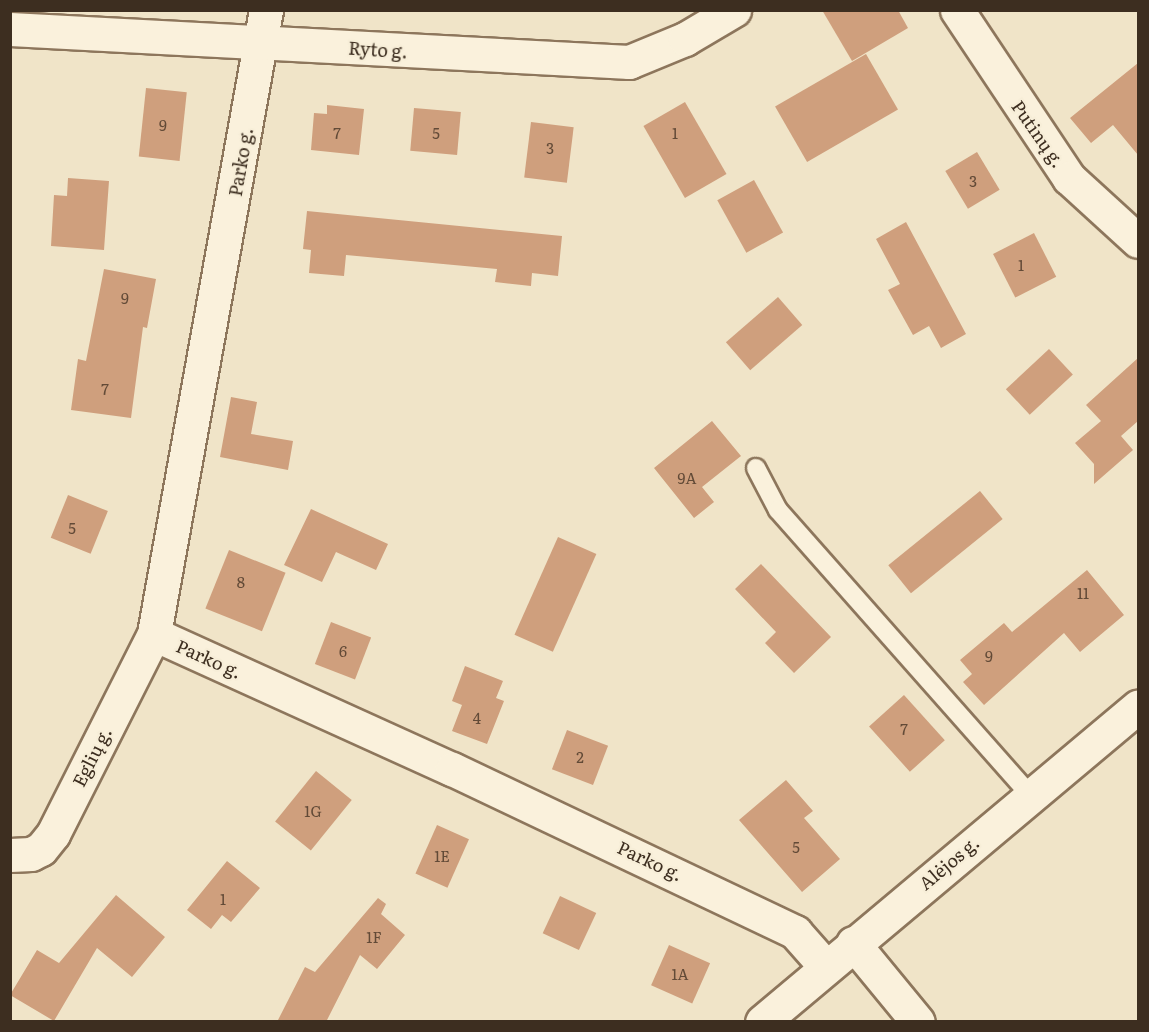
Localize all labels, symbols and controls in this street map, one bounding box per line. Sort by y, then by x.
street label: Ryto g. [348,37,408,63]
street label: Putinų g. [1007,96,1069,172]
house number: 9 [159,116,167,134]
house number: 7 [333,124,341,142]
house number: 5 [432,124,440,142]
house number: 1 [672,124,678,142]
street label: Parko g. [224,126,258,198]
house number: 3 [546,139,554,157]
house number: 3 [969,172,977,190]
house number: 1 [1018,256,1024,274]
house number: 9 [121,289,129,307]
house number: 7 [101,380,109,398]
house number: 9A [678,469,696,487]
house number: 5 [68,519,76,537]
house number: 8 [237,573,245,591]
house number: 11 [1077,584,1089,602]
street label: Parko g. [173,635,245,683]
house number: 6 [339,642,347,660]
house number: 9 [985,647,993,665]
house number: 4 [473,709,481,727]
house number: 7 [900,720,908,738]
street label: Eglių g. [68,724,116,790]
house number: 2 [576,748,584,766]
house number: 1G [304,802,322,820]
street label: Alėjos g. [914,832,984,894]
street label: Parko g. [614,837,686,885]
house number: 5 [792,838,800,856]
house number: 1E [434,847,450,865]
house number: 1 [220,890,226,908]
house number: 1F [366,928,382,946]
house number: 1A [671,965,689,983]

